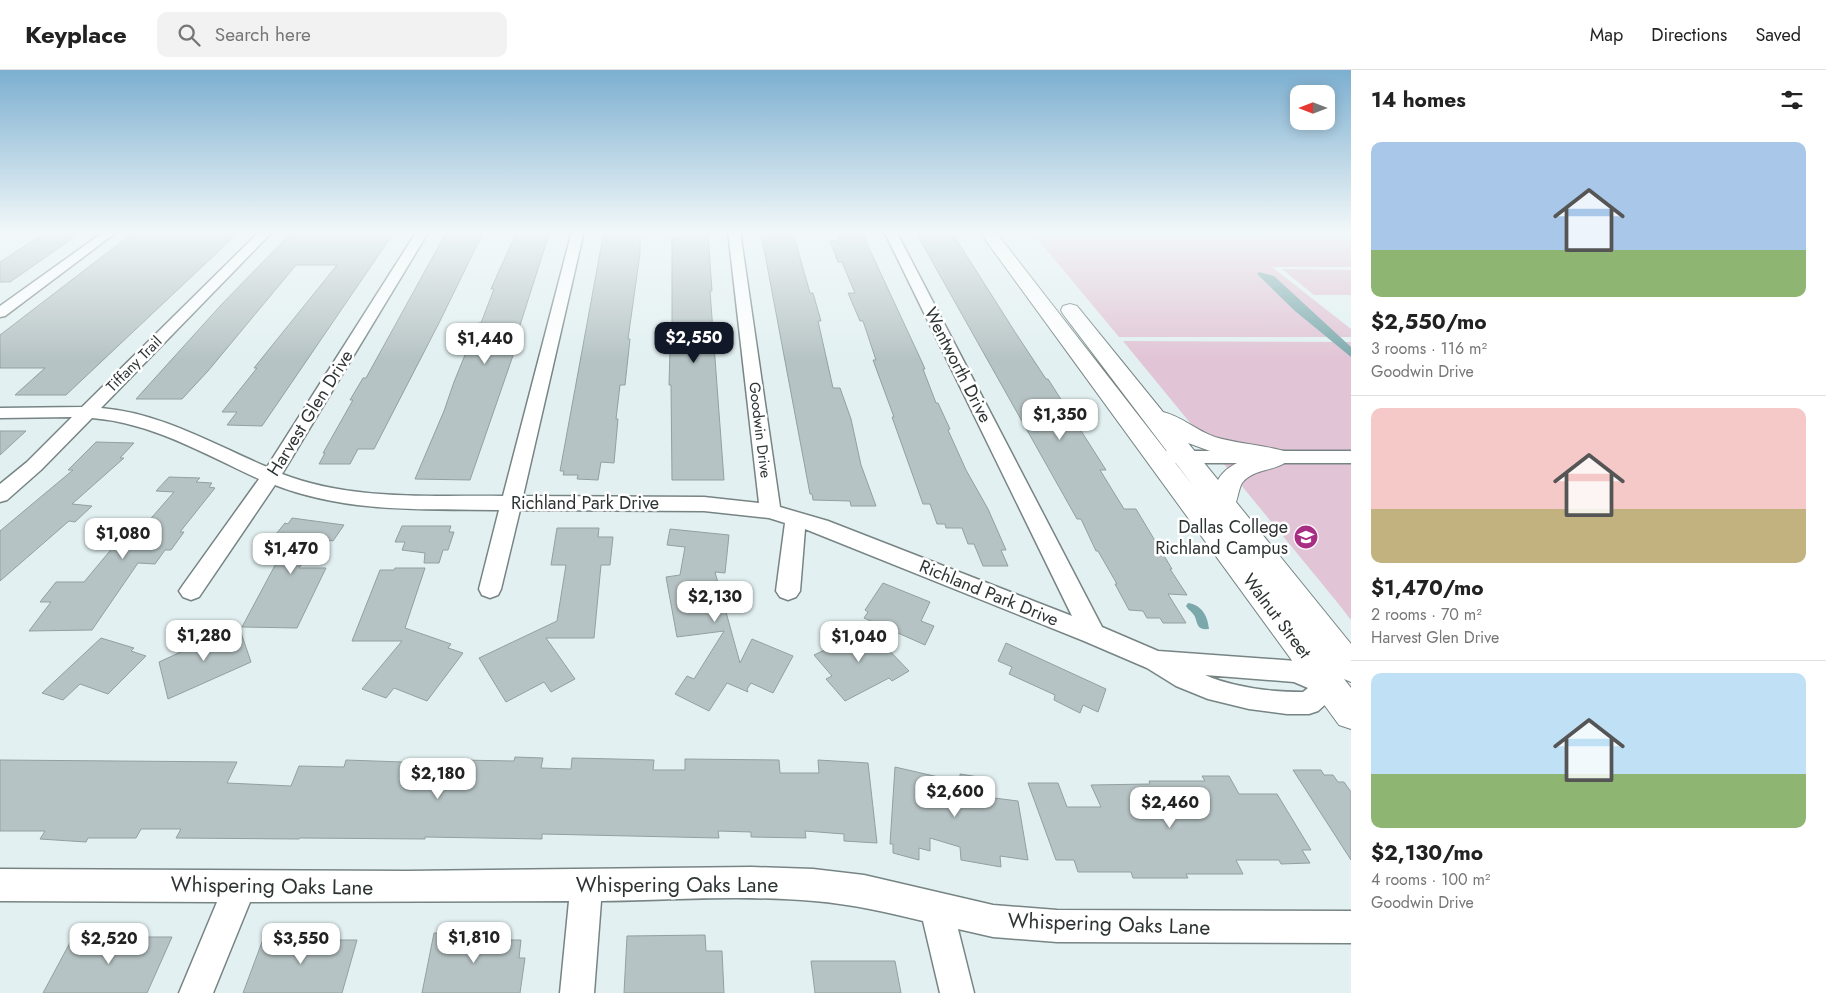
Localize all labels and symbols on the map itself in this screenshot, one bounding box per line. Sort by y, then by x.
north arrow [1290,85,1335,130]
street label: Wentworth Drive [918,303,998,427]
pin: $1,440 [444,322,526,365]
pin: $2,550 [653,322,735,364]
street label: Tiffany Trail [101,331,167,397]
street label: Harvest Glen Drive [261,345,359,481]
street label: Goodwin Drive [743,381,777,479]
pin: $1,350 [1019,398,1101,441]
street label: Richland Park Drive [511,490,659,516]
place label: Dallas College Richland Campus [1155,514,1288,561]
pin: $1,080 [82,518,164,560]
school or university icon: Dallas College Richland Campus [1293,524,1319,550]
pin: $1,470 [250,532,332,575]
street label: Richland Park Drive [915,553,1063,633]
street label: Walnut Street [1236,568,1318,664]
pin: $2,130 [674,580,756,623]
pin: $1,280 [163,620,245,662]
pin: $1,040 [818,620,900,663]
pin: $2,180 [397,758,479,800]
pin: $2,600 [914,776,996,818]
pin: $2,460 [1129,786,1211,829]
street label: Whispering Oaks Lane [170,869,374,903]
street label: Whispering Oaks Lane [576,870,778,900]
street label: Whispering Oaks Lane [1007,905,1211,943]
pin: $2,520 [68,922,150,965]
pin: $3,550 [260,922,342,965]
pin: $1,810 [433,922,515,964]

